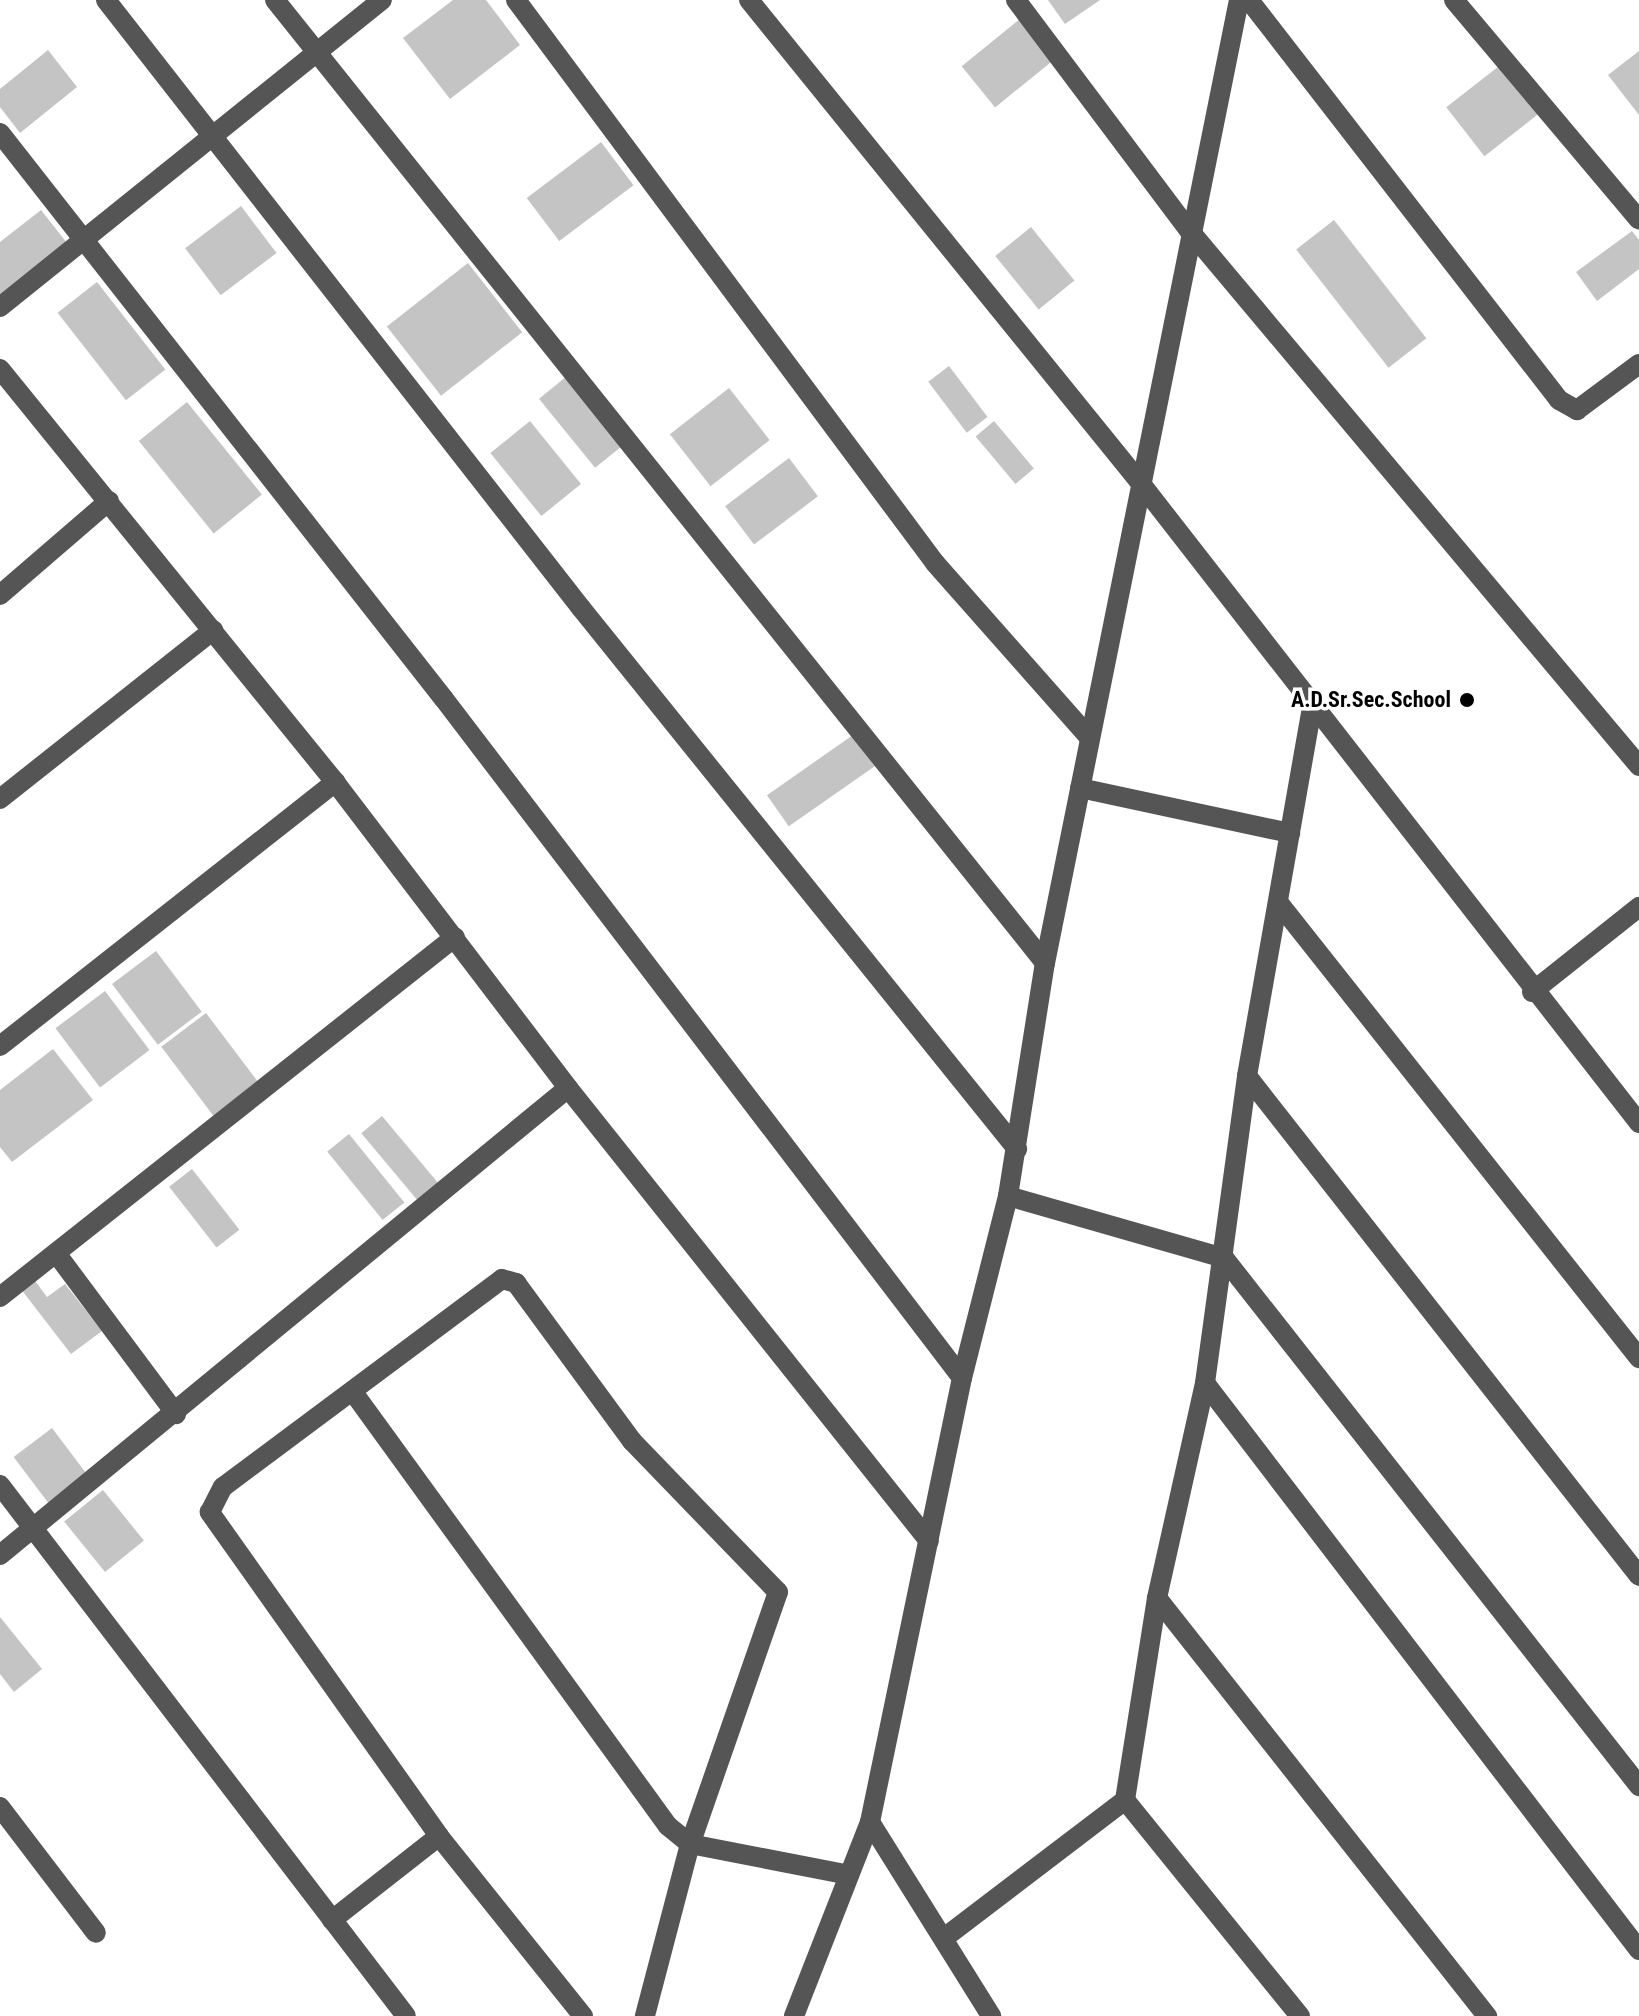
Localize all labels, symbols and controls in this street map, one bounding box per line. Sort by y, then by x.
place label: A.D.Sr.Sec.School [1291,687,1451,713]
marker: A.D.Sr.Sec.School [1458,691,1476,709]

